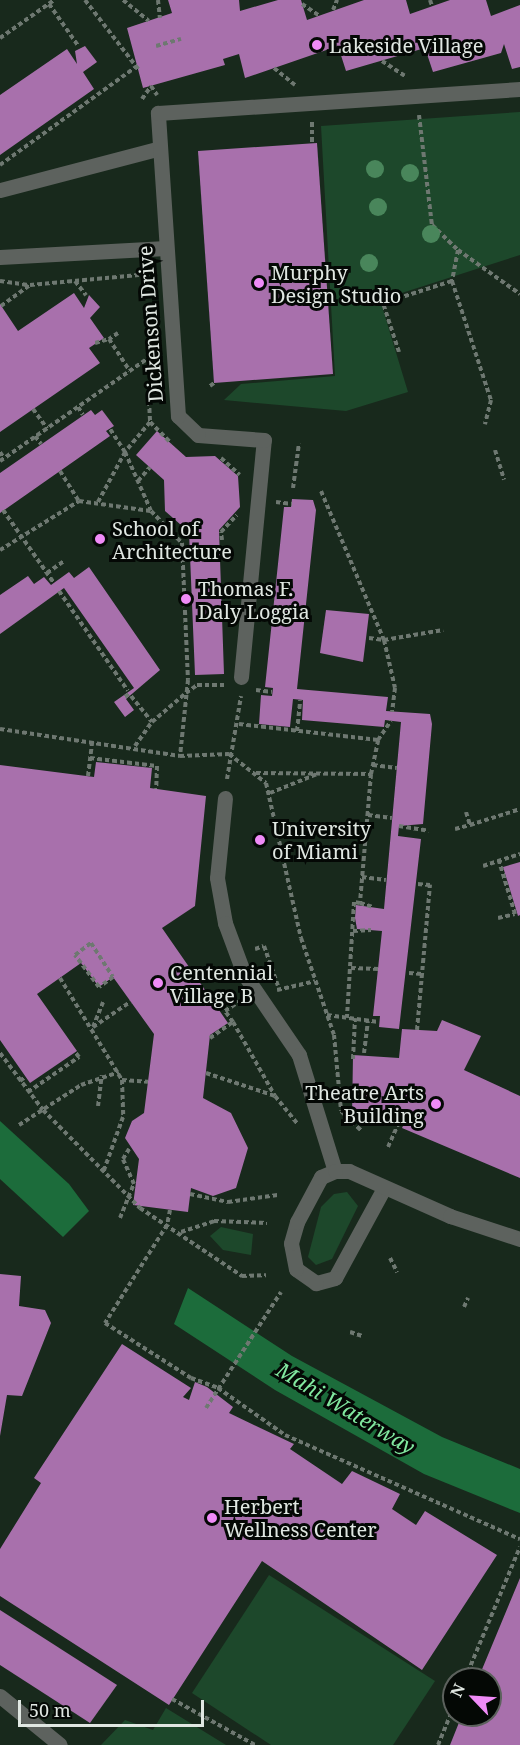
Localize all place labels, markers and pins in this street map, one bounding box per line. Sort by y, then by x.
place label: Lakeside Village [329,33,483,57]
marker: Lakeside Village [310,38,324,52]
place label: Murphy Design Studio [271,260,401,307]
marker: Murphy Design Studio [252,276,266,290]
place label: School of Architecture [112,516,232,563]
marker: School of Architecture [93,532,107,546]
place label: Thomas F. Daly Loggia [198,576,310,623]
marker: Thomas F. Daly Loggia [179,592,193,606]
place label: University of Miami [272,816,371,863]
marker: University of Miami [253,833,267,847]
place label: Centennial Village B [170,960,273,1007]
marker: Centennial Village B [151,976,165,990]
place label: Theatre Arts Building [305,1080,424,1127]
marker: Theatre Arts Building [429,1097,443,1111]
place label: Herbert Wellness Center [224,1494,377,1541]
marker: Herbert Wellness Center [205,1511,219,1525]

